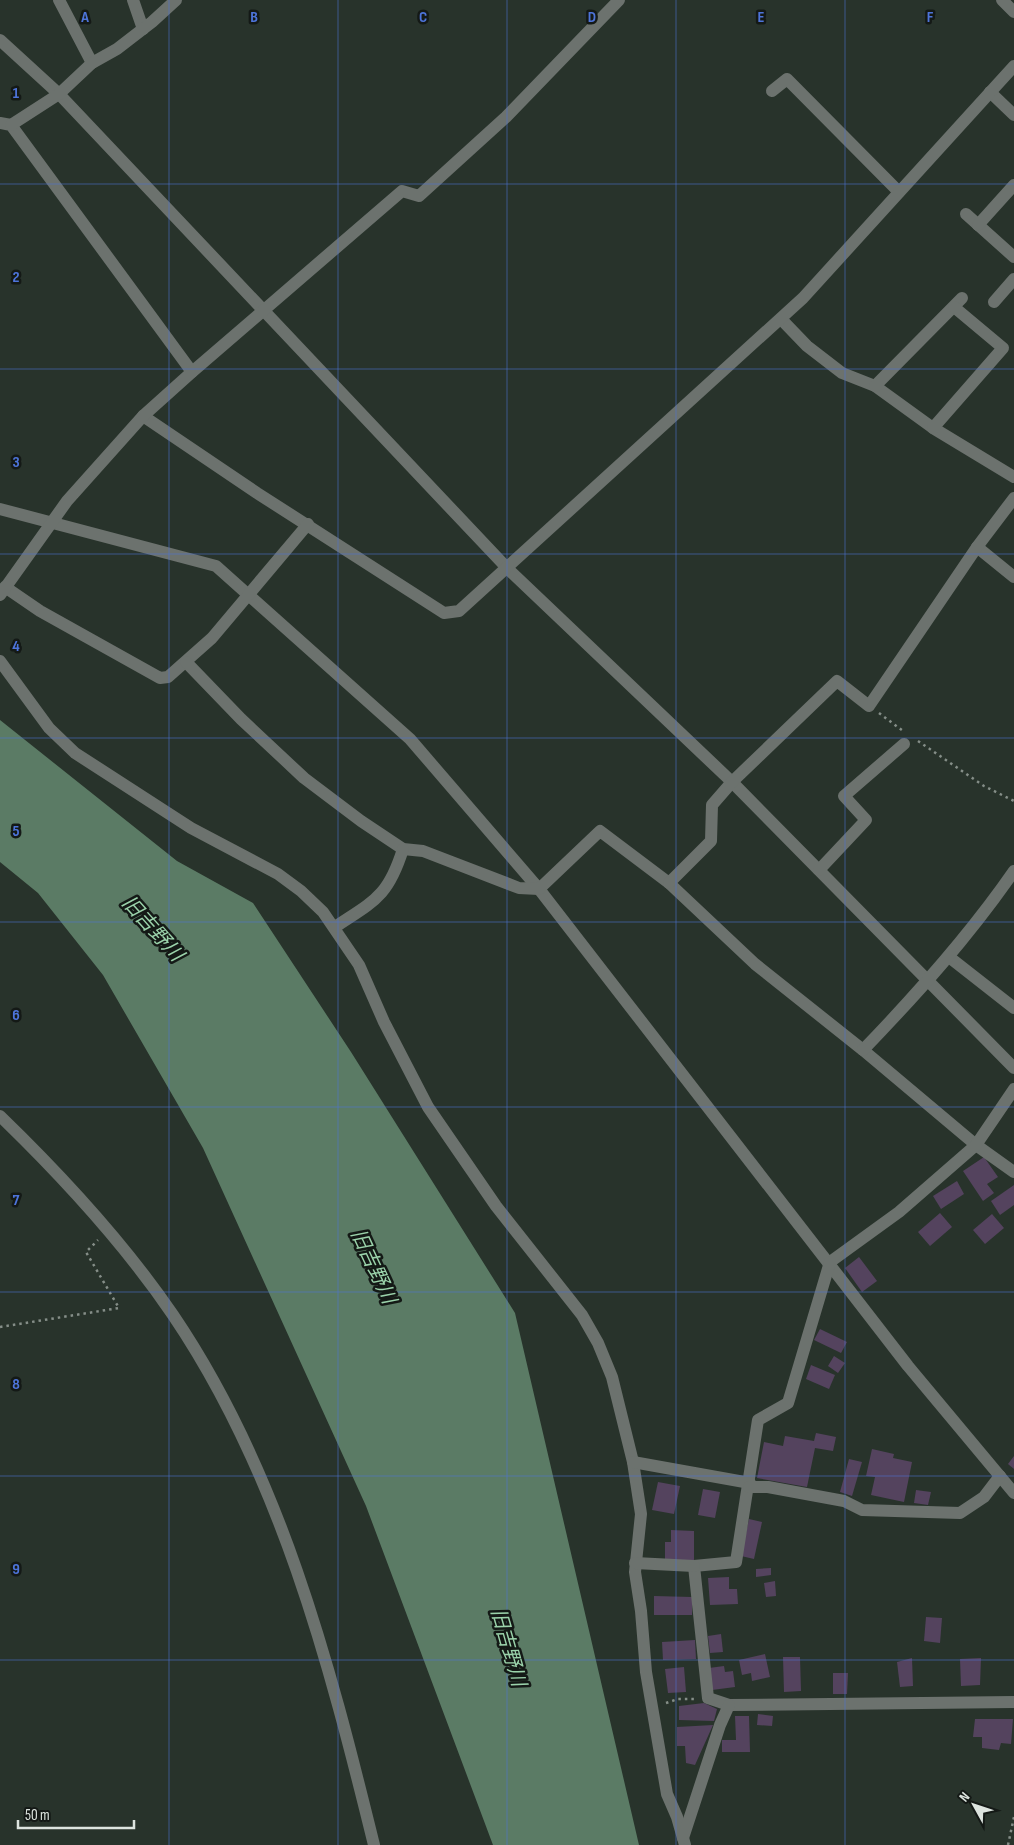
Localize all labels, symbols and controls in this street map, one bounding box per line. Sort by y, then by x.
text: A [80,8,89,27]
text: B [250,8,258,27]
text: C [419,8,427,27]
text: D [588,8,596,27]
text: E [758,8,765,27]
text: F [927,8,934,27]
text: 1 [13,84,20,103]
text: 2 [12,268,20,287]
text: 3 [12,453,20,472]
text: 4 [12,637,20,656]
text: 5 [12,822,20,841]
water label: 旧吉野川 [117,891,189,968]
text: 6 [12,1006,20,1025]
text: 7 [13,1191,20,1210]
water label: 旧吉野川 [345,1225,402,1310]
text: 8 [12,1375,20,1394]
text: 9 [12,1560,20,1579]
water label: 旧吉野川 [485,1606,531,1691]
north arrow [949,1780,999,1830]
text: N [956,1789,973,1805]
scale bar [18,1798,134,1830]
text: 50 m [25,1806,50,1825]

